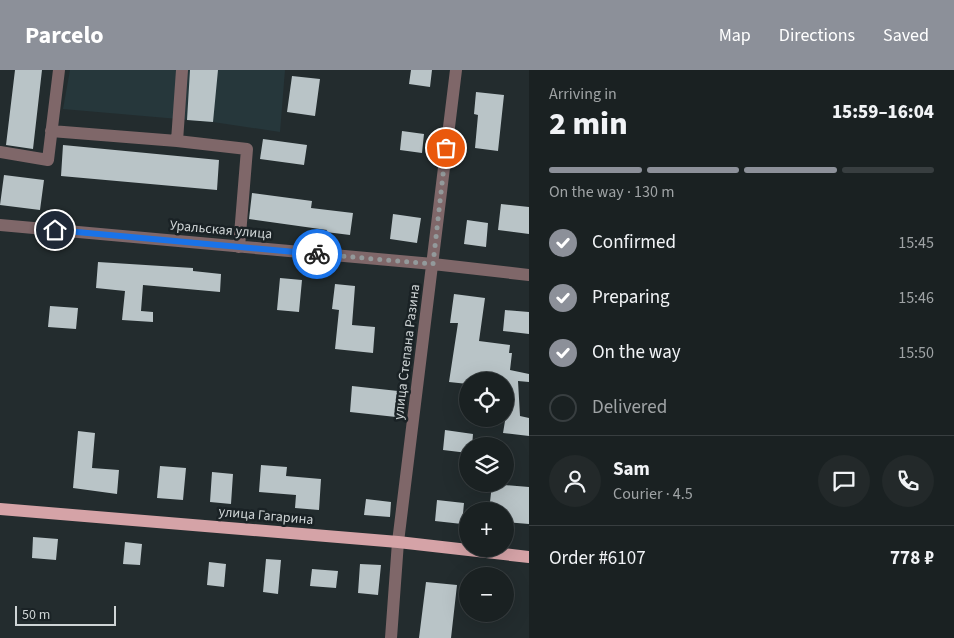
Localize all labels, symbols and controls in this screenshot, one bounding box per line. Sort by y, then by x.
text: Parcelo [25,18,104,53]
text: Map [719,23,751,48]
text: Directions [779,23,855,48]
text: Saved [883,23,929,48]
text: Arriving in [549,83,617,105]
text: 15:59–16:04 [832,99,934,126]
text: 2 min [549,101,628,147]
pin [425,127,467,169]
icon: bag [432,134,460,162]
text: On the way · 130 m [549,181,674,203]
pin [34,209,76,251]
icon: home [41,216,69,244]
street label: Уральская улица [169,216,273,244]
courier [292,229,342,279]
icon: check [549,229,577,257]
text: Confirmed [592,229,676,256]
text: 15:45 [898,232,934,254]
icon: bike [303,240,331,268]
street label: улица Степана Разина [389,283,425,421]
icon: check [549,284,577,312]
text: Preparing [592,284,670,311]
text: 15:46 [898,287,934,309]
icon: check [549,339,577,367]
text: On the way [592,339,681,366]
text: 15:50 [898,342,934,364]
map controls [459,372,514,622]
button: locate [459,372,514,427]
text: Delivered [592,394,667,421]
button: layers [459,437,514,492]
button: person [549,455,601,507]
button: chat [818,455,870,507]
button: phone [882,455,934,507]
text: Sam [613,456,650,483]
text: Courier · 4.5 [613,483,693,505]
street label: улица Гагарина [218,502,314,530]
button: + [459,502,514,557]
text: Order #6107 [549,545,646,572]
text: 778 ₽ [890,545,934,572]
button: − [459,567,514,622]
scale bar [15,603,116,626]
text: 50 m [22,605,50,625]

